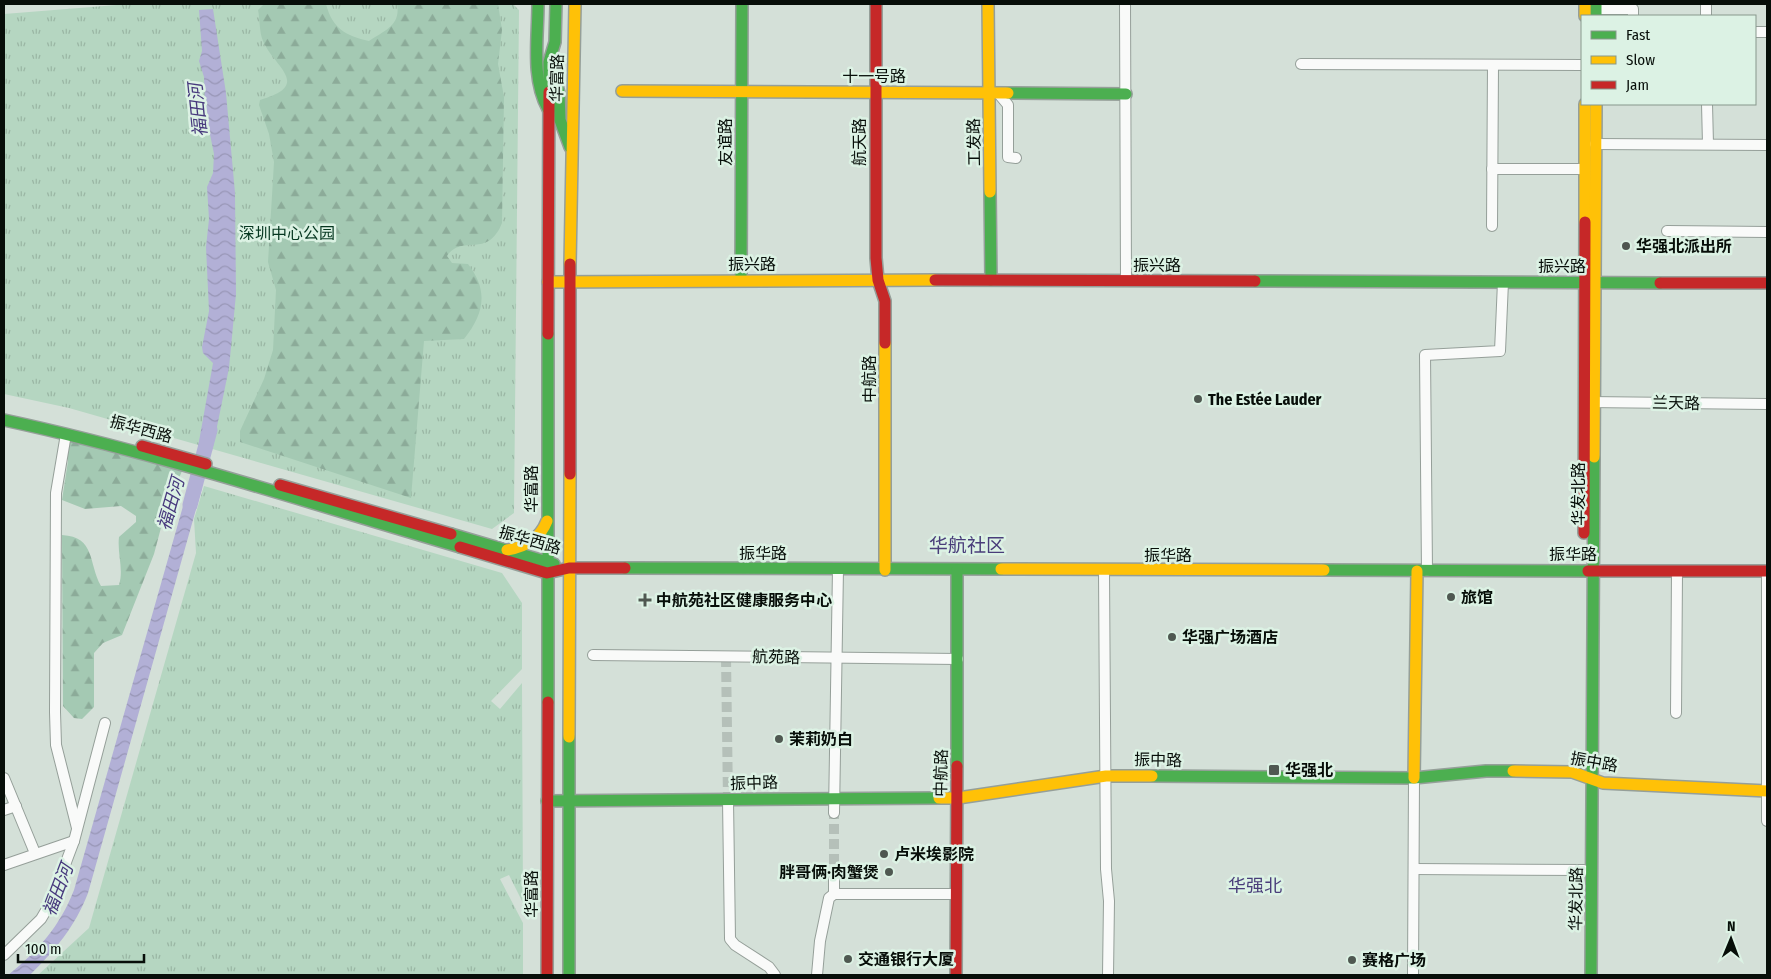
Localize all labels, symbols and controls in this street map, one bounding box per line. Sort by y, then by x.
legend [1581,15,1756,105]
text: Fast [1626,26,1650,44]
text: Slow [1626,51,1655,69]
street label: 华富路 [547,54,567,102]
street label: 十一号路 [842,67,906,86]
text: Jam [1626,76,1649,94]
water label: 福田河 [184,79,212,138]
street label: 友谊路 [716,118,735,166]
street label: 航天路 [850,118,869,166]
street label: 工发路 [964,118,984,166]
park label: 深圳中心公园 [239,224,335,243]
place label: 华强北派出所 [1636,237,1732,256]
marker: 华强北派出所 [1620,240,1632,252]
street label: 振兴路 [728,255,776,274]
street label: 振兴路 [1133,256,1181,275]
street label: 振兴路 [1538,257,1586,276]
street label: 中航路 [860,355,879,403]
place label: The Estée Lauder [1208,390,1322,409]
marker: The Estée Lauder [1192,393,1204,405]
street label: 兰天路 [1652,393,1700,413]
street label: 振华西路 [108,412,174,446]
street label: 华发北路 [1569,462,1588,526]
street label: 华富路 [522,465,541,513]
water label: 福田河 [153,472,190,533]
street label: 振华西路 [497,522,563,558]
district label: 华航社区 [929,534,1005,557]
street label: 振华路 [739,544,787,563]
street label: 振华路 [1549,545,1597,564]
street label: 振华路 [1144,546,1192,565]
place label: 旅馆 [1461,588,1493,607]
place label: 中航苑社区健康服务中心 [656,591,832,610]
marker: 旅馆 [1445,591,1457,603]
marker: 中航苑社区健康服务中心 [638,593,652,607]
place label: 华强广场酒店 [1182,628,1278,647]
marker: 华强广场酒店 [1166,631,1178,643]
street label: 航苑路 [752,647,800,667]
place label: 茉莉奶白 [789,730,853,749]
marker: 茉莉奶白 [773,733,785,745]
street label: 振中路 [1569,748,1619,776]
street label: 中航路 [931,749,951,797]
street label: 振中路 [1134,750,1182,770]
place label: 华强北 [1285,761,1333,780]
marker: 华强北 [1267,763,1281,777]
street label: 振中路 [730,773,778,793]
place label: 卢米埃影院 [894,845,974,864]
marker: 卢米埃影院 [878,848,890,860]
water label: 福田河 [38,858,79,919]
place label: 胖哥俩·肉蟹煲 [779,863,879,882]
marker: 胖哥俩·肉蟹煲 [883,866,895,878]
street label: 华发北路 [1566,867,1586,931]
street label: 华富路 [522,870,541,918]
district label: 华强北 [1228,875,1282,897]
north arrow [1706,914,1756,964]
text: N [1727,918,1736,935]
scale bar [18,932,144,964]
text: 100 m [25,940,62,958]
place label: 交通银行大厦 [858,950,954,969]
place label: 赛格广场 [1362,951,1426,970]
marker: 交通银行大厦 [842,953,854,965]
marker: 赛格广场 [1346,954,1358,966]

